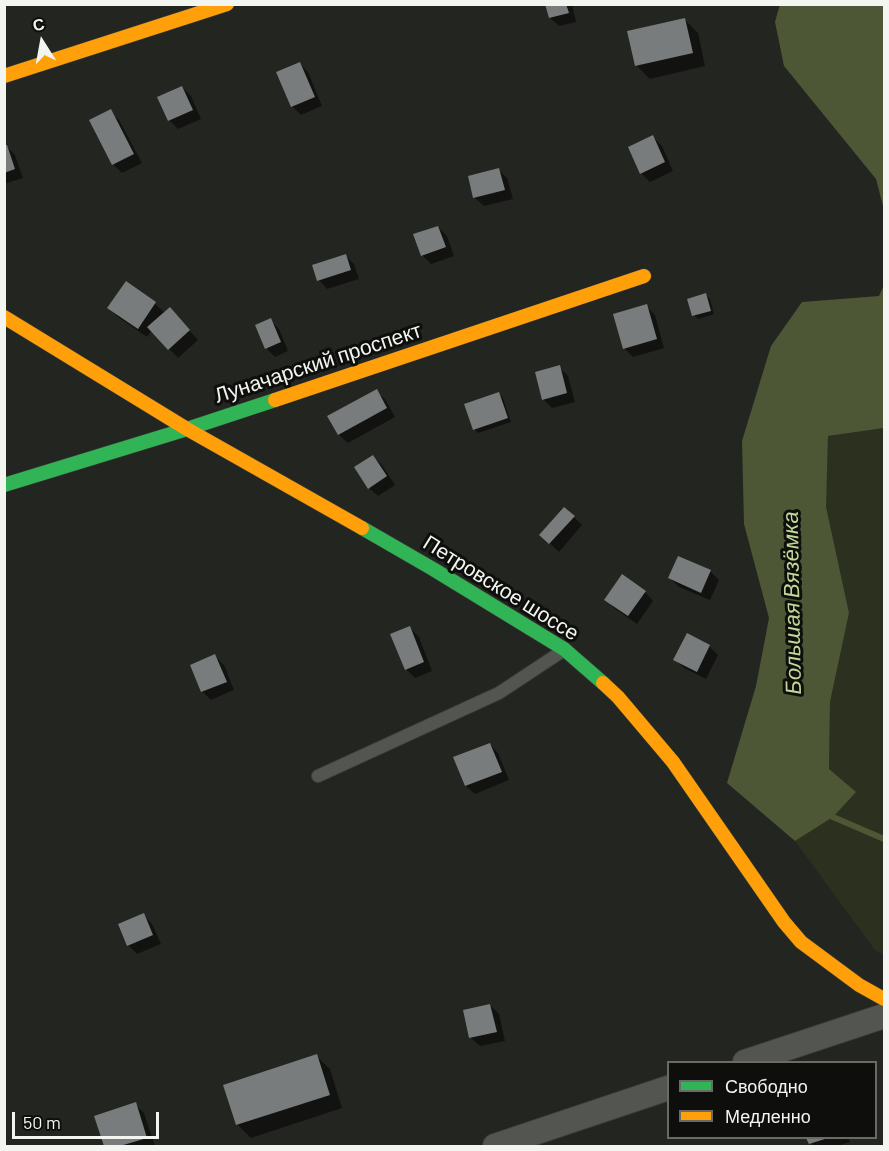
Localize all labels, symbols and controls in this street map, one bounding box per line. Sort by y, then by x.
north arrow [12,12,72,72]
text: С [31,13,46,34]
street label: Луначарский проспект [211,318,425,408]
water label: Большая Вязёмка [777,511,807,695]
street label: Петровское шоссе [419,530,583,646]
legend [667,1061,877,1139]
text: Свободно [725,1075,808,1097]
scale bar [15,1100,162,1138]
text: Медленно [725,1105,811,1127]
text: 50 m [23,1111,61,1133]

